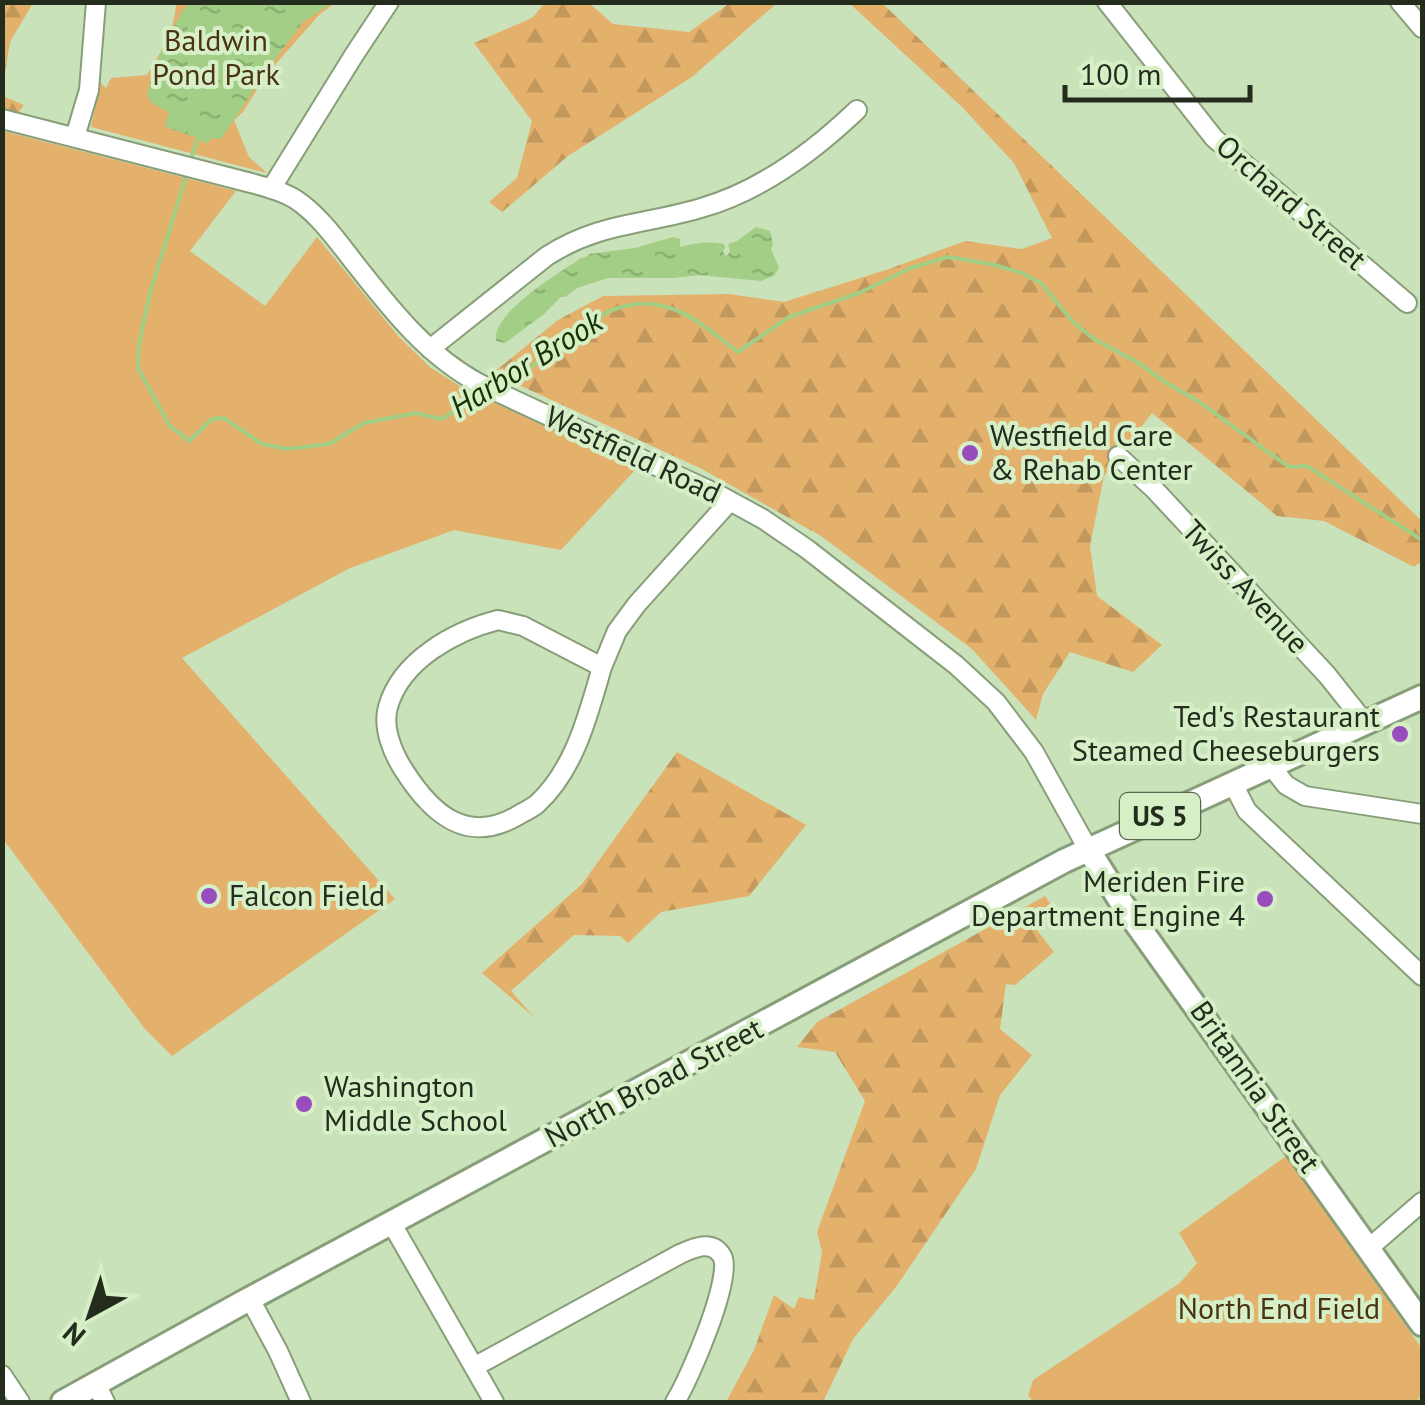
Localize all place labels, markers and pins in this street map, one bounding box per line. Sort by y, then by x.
place label: Westfield Care & Rehab Center [990,415,1193,488]
marker: Westfield Care & Rehab Center [959,442,981,464]
place label: Ted's Restaurant Steamed Cheeseburgers [1072,696,1380,769]
marker: Ted's Restaurant Steamed Cheeseburgers [1389,723,1411,745]
place label: Meriden Fire Department Engine 4 [971,861,1245,934]
place label: Falcon Field [229,875,385,914]
marker: Falcon Field [198,885,220,907]
marker: Meriden Fire Department Engine 4 [1254,888,1276,910]
place label: Washington Middle School [324,1066,507,1139]
marker: Washington Middle School [293,1093,315,1115]

